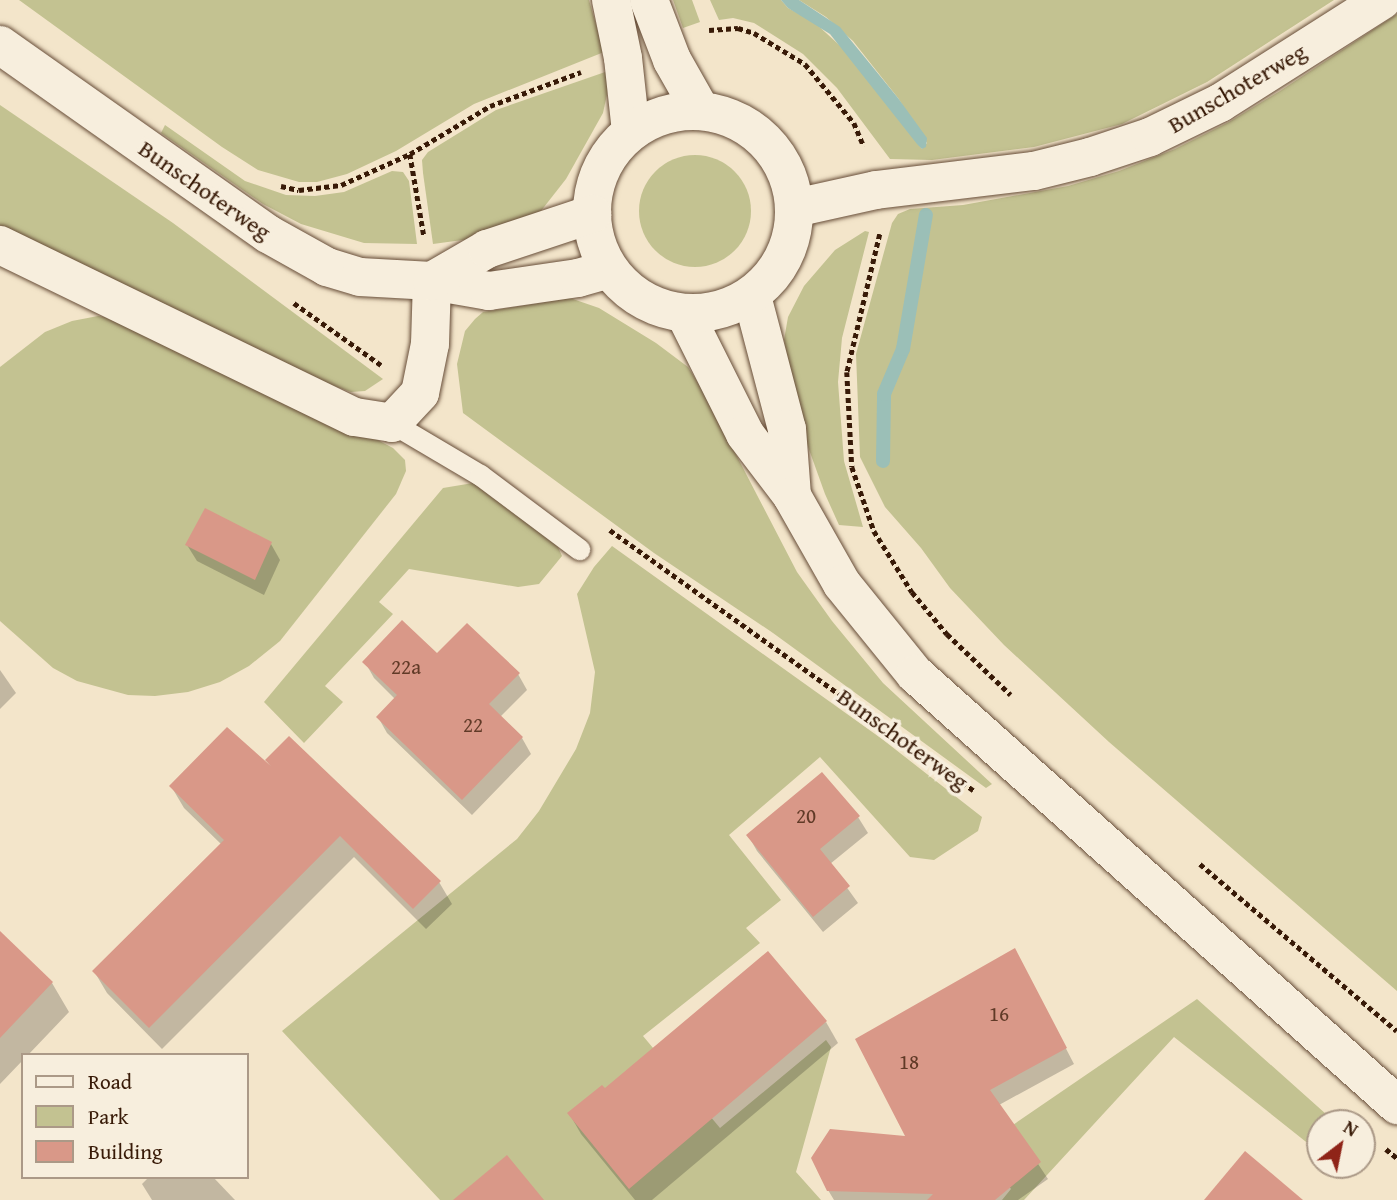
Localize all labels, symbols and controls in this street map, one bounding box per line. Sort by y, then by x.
street label: Bunschoterweg [1163,37,1311,139]
street label: Bunschoterweg [133,134,277,246]
house number: 22a [391,654,421,680]
street label: Bunschoterweg [832,682,974,796]
house number: 22 [463,712,483,738]
house number: 20 [796,803,816,829]
house number: 16 [989,1001,1009,1027]
house number: 18 [899,1049,919,1075]
legend [21,1053,248,1179]
text: Road [88,1066,132,1097]
text: Park [88,1101,129,1132]
north arrow [1306,1109,1376,1179]
text: N [1338,1113,1364,1143]
text: Building [88,1136,162,1167]

